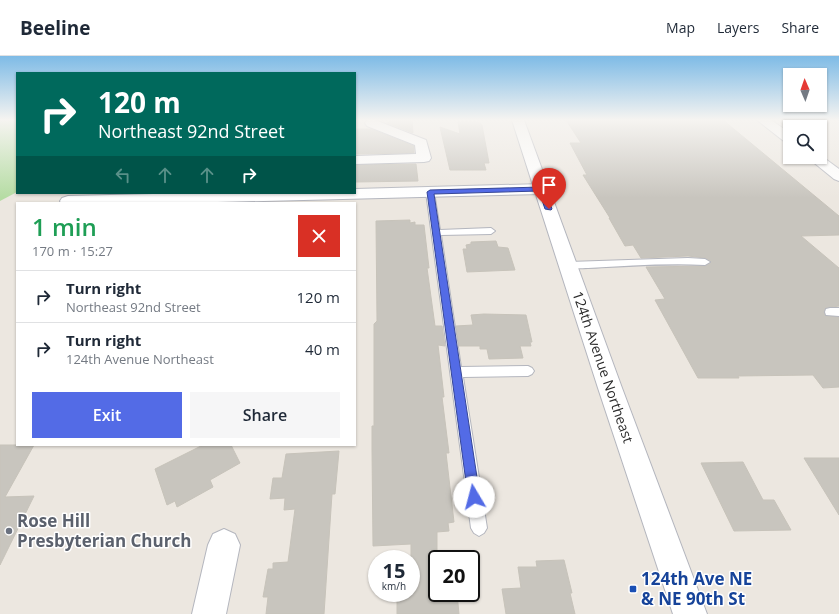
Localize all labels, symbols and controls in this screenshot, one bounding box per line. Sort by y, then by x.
text: Beeline [20,15,91,41]
text: Map [666,18,695,37]
text: Layers [717,18,759,37]
text: Share [781,18,819,37]
north arrow [783,68,827,112]
map controls [783,68,827,164]
text: 120 m [98,83,181,121]
icon: right [32,88,84,140]
text: Northeast 92nd Street [98,119,285,143]
button: search [783,120,827,164]
icon: left [112,164,134,186]
icon: ahead [154,164,176,186]
icon: ahead [196,164,218,186]
icon: right [238,164,260,186]
pin [532,168,566,209]
icon: arrive [538,174,560,196]
text: 1 min [32,210,97,243]
button: close [298,215,340,257]
text: 170 m · 15:27 [32,242,113,260]
text: Turn right [66,278,141,298]
icon: right [32,286,54,308]
text: 120 m [296,287,340,307]
street label: 124th Avenue Northeast [569,288,638,445]
text: Northeast 92nd Street [66,298,201,316]
text: Turn right [66,330,141,350]
icon: right [32,338,54,360]
text: 40 m [305,339,340,359]
text: 124th Avenue Northeast [66,350,214,368]
button: Exit [32,392,182,438]
button: Share [190,392,340,438]
position arrow [453,476,495,518]
place label: Rose Hill Presbyterian Church [17,509,191,552]
marker: Rose Hill Presbyterian Church [4,526,14,536]
speed limit sign: 20 [428,550,480,602]
text: 15 [383,557,405,584]
place label: 124th Ave NE & NE 90th St [641,567,752,610]
text: km/h [382,579,406,593]
marker: 124th Ave NE & NE 90th St [628,584,638,594]

